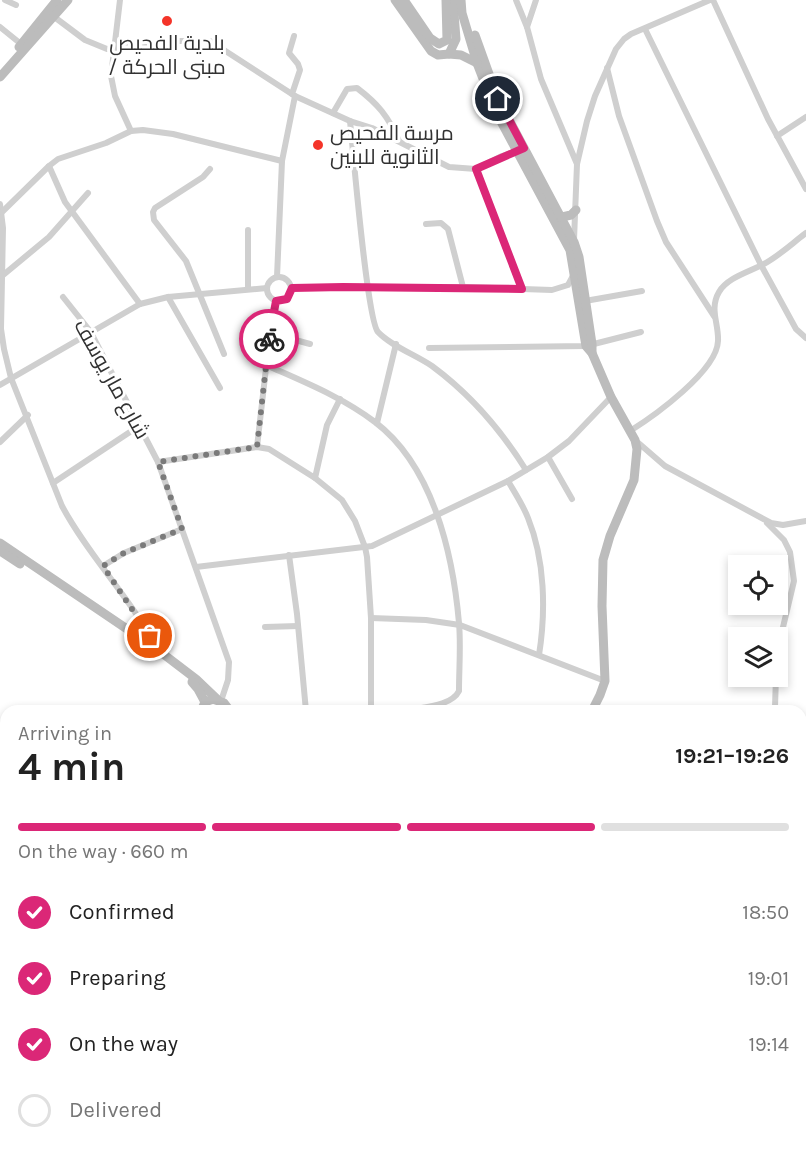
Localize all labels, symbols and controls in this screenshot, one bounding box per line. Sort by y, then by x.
marker: بلدية الفحيص / مبنى الحركة [160,14,174,28]
place label: بلدية الفحيص / مبنى الحركة [108,31,226,80]
pin [472,73,523,124]
icon: home [481,82,514,115]
place label: مرسة الفحيص الثانوية للبنين [330,121,454,170]
marker: مرسة الفحيص الثانوية للبنين [311,138,325,152]
courier [239,309,299,369]
street label: شارع مار يوسف [67,315,155,444]
icon: bike [253,323,286,356]
map controls [728,555,788,687]
button: locate [728,555,788,615]
pin [124,610,175,661]
icon: bag [133,619,166,652]
button: layers [728,627,788,687]
text: Arriving in [18,722,112,745]
text: 19:21–19:26 [675,743,789,769]
text: 4 min [18,744,125,790]
text: On the way · 660 m [18,840,188,863]
icon: check [18,896,51,929]
text: Confirmed [69,899,175,925]
text: 18:50 [742,901,789,924]
icon: check [18,962,51,995]
text: Preparing [69,965,166,991]
text: 19:01 [748,967,789,990]
icon: check [18,1028,51,1061]
text: On the way [69,1031,178,1057]
text: 19:14 [748,1033,789,1056]
text: Delivered [69,1097,162,1123]

